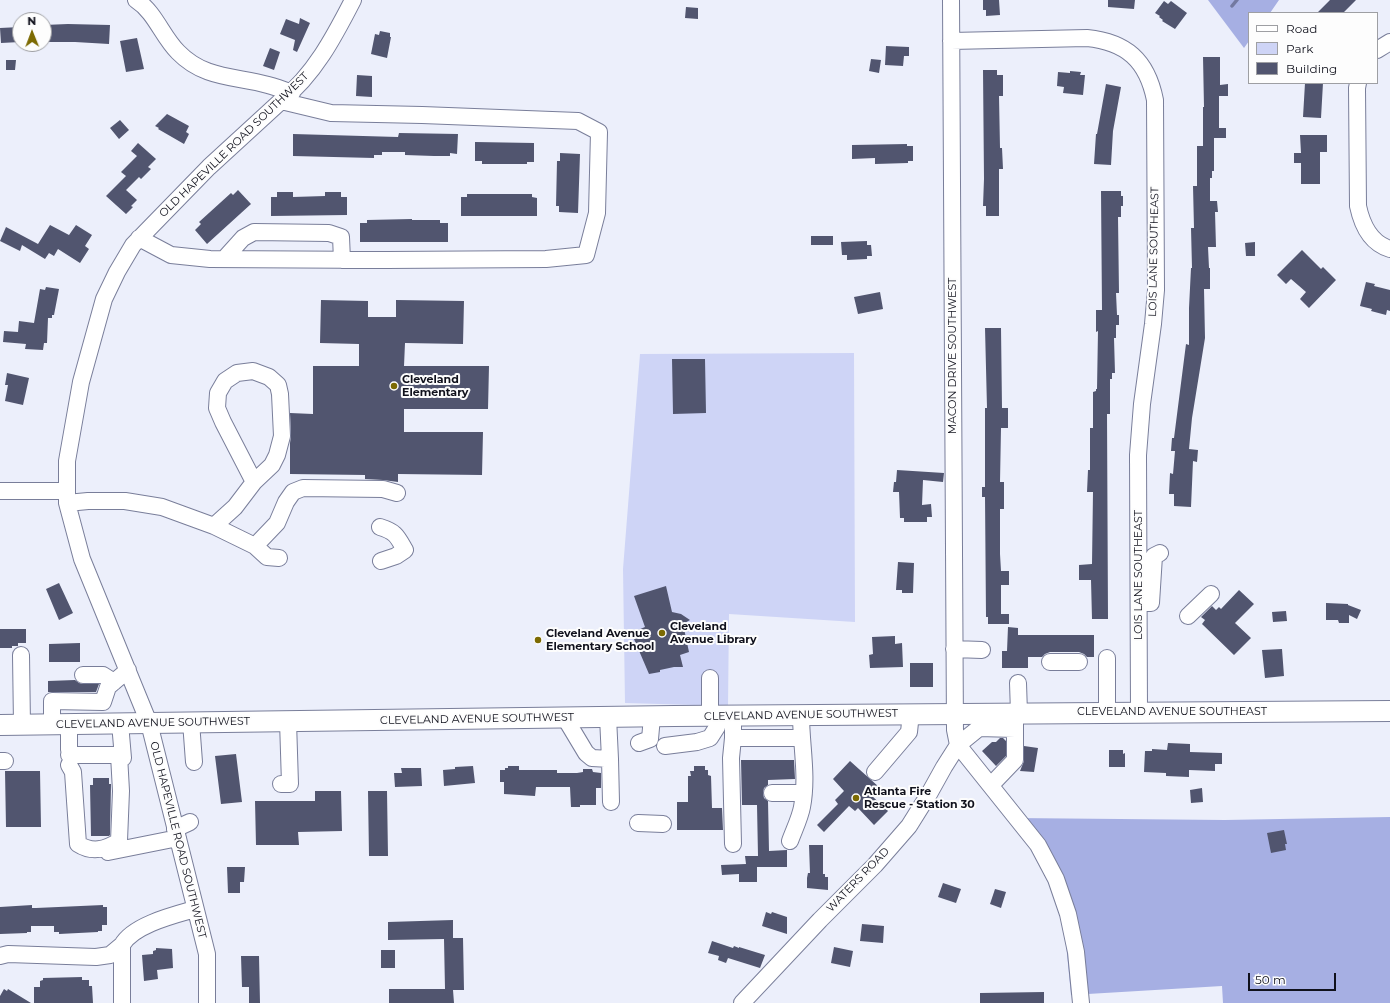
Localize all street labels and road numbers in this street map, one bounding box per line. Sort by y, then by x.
street label: OLD HAPEVILLE ROAD SOUTHWEST [157,70,311,220]
street label: LOIS LANE SOUTHEAST [1146,187,1162,317]
street label: MACON DRIVE SOUTHWEST [946,278,960,434]
street label: LOIS LANE SOUTHEAST [1132,510,1146,640]
street label: CLEVELAND AVENUE SOUTHEAST [1077,705,1267,719]
street label: CLEVELAND AVENUE SOUTHWEST [704,707,898,723]
street label: CLEVELAND AVENUE SOUTHWEST [380,711,574,727]
street label: CLEVELAND AVENUE SOUTHWEST [56,715,250,731]
street label: OLD HAPEVILLE ROAD SOUTHWEST [147,740,209,940]
street label: WATERS ROAD [824,845,892,915]

